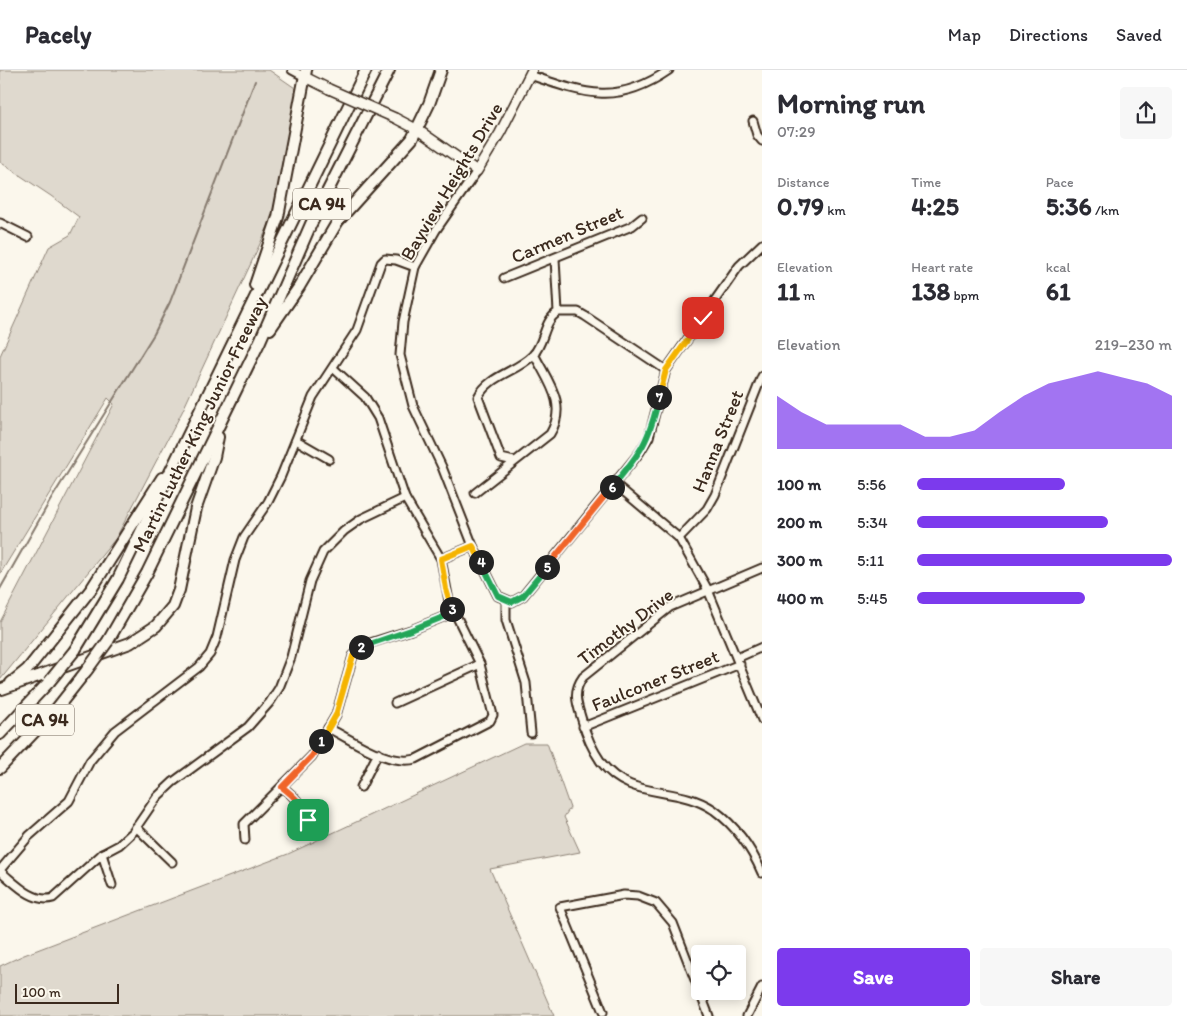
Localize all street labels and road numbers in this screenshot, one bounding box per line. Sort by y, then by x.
street label: Bayview Heights Drive [395,98,508,264]
road number: CA 94 [293,188,351,220]
street label: Carmen Street [508,201,627,268]
street label: Martin Luther King Junior Freeway [127,292,272,556]
street label: Hanna Street [687,387,748,496]
street label: Timothy Drive [573,583,678,670]
street label: Faulconer Street [588,644,722,716]
road number: CA 94 [16,704,74,736]

